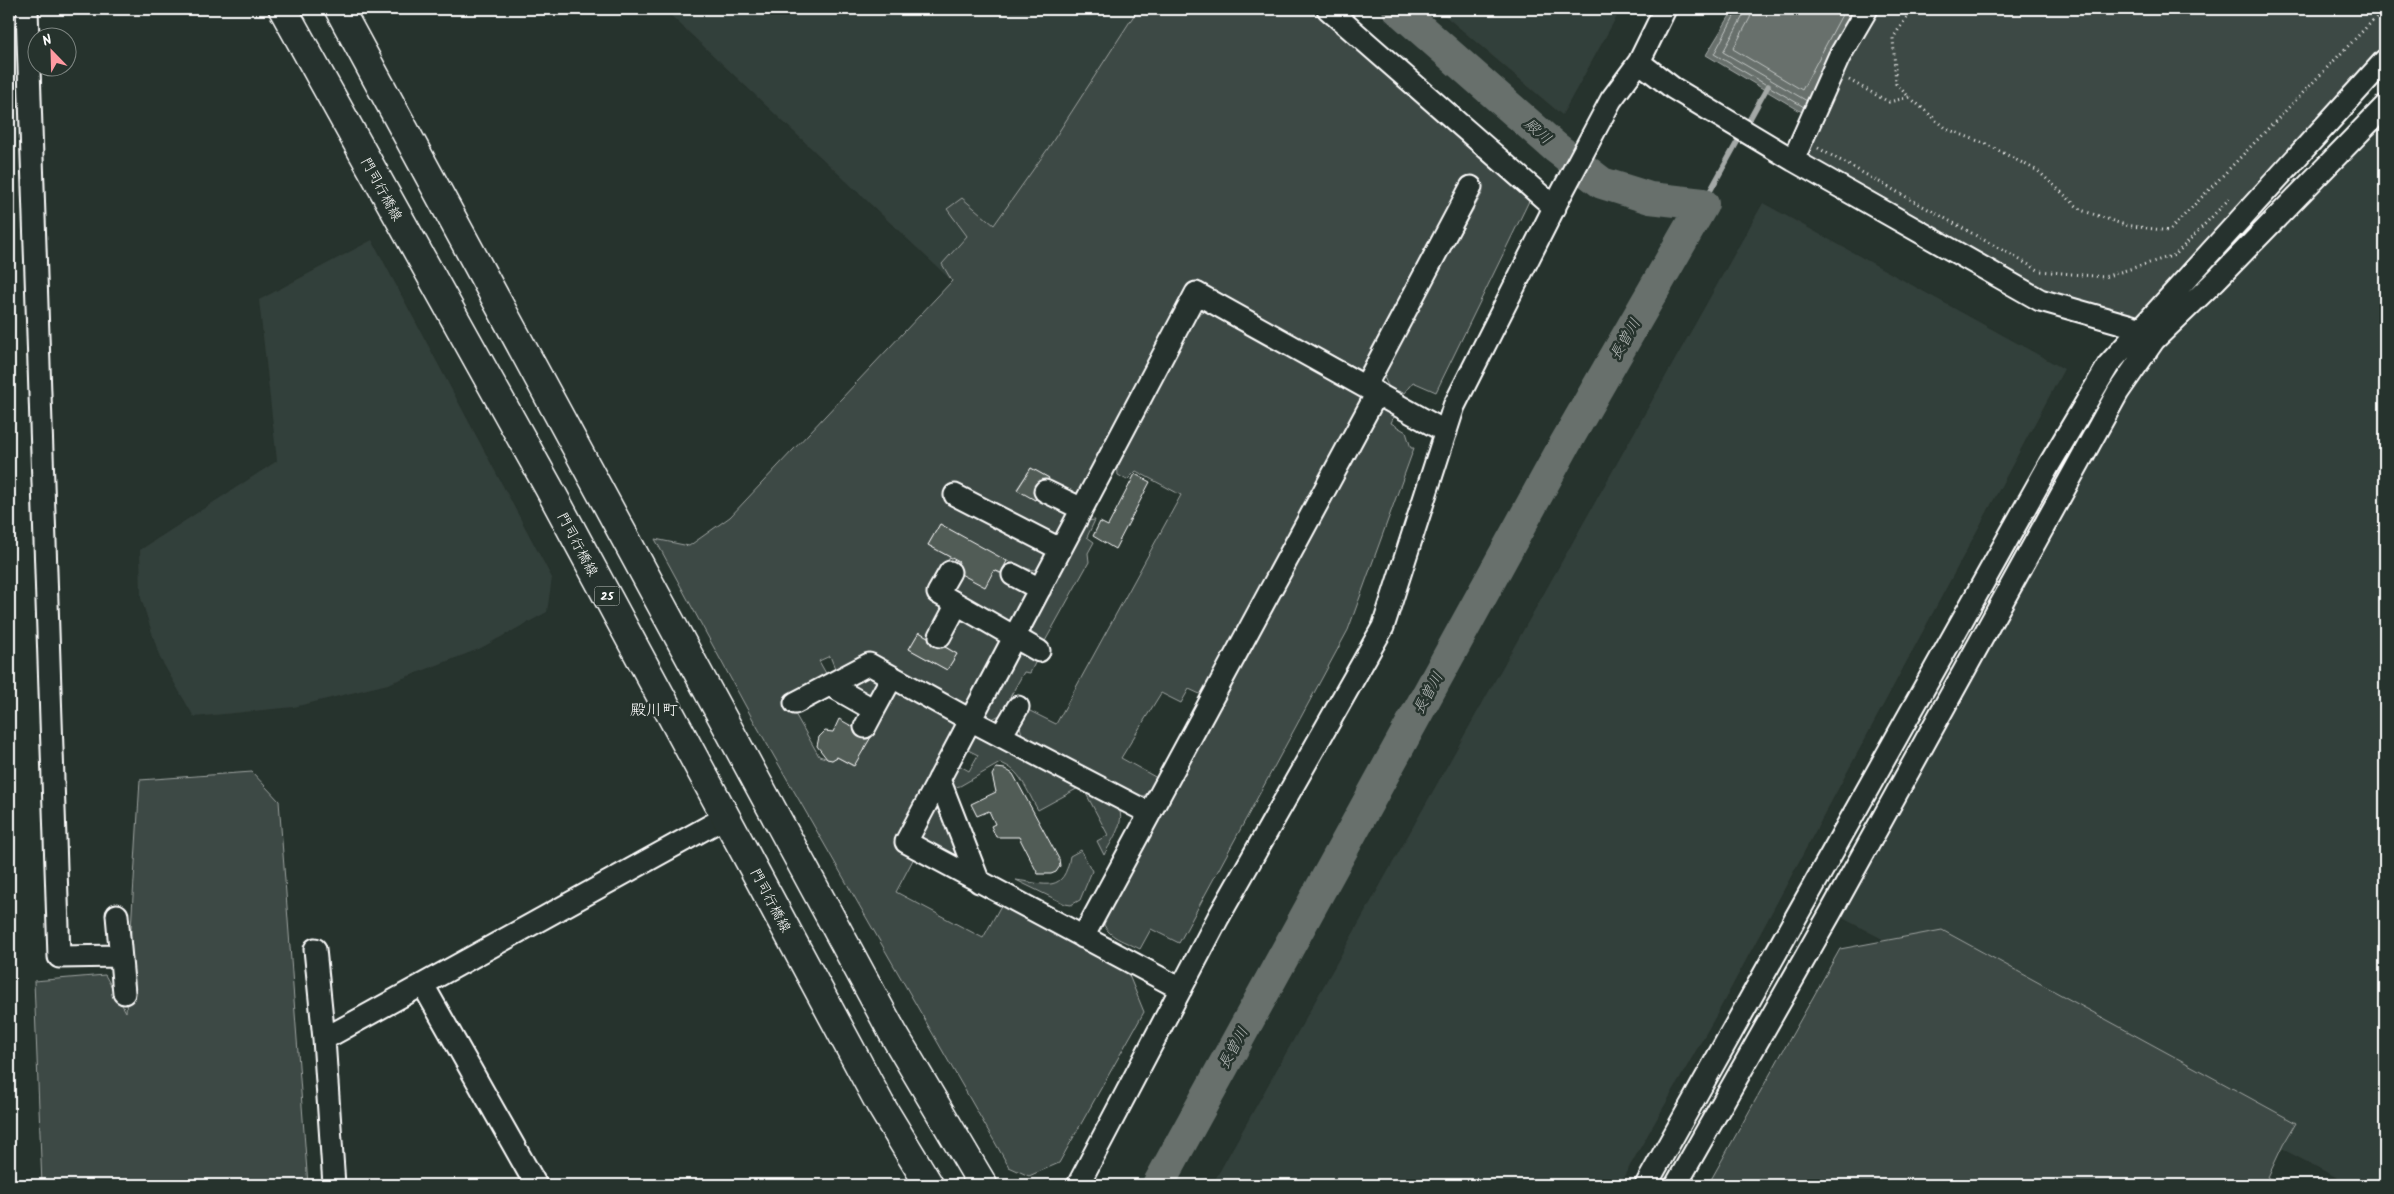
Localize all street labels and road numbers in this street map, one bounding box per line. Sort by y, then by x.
street label: 門司行橋線 [355,154,408,225]
street label: 門司行橋線 [551,508,603,581]
road number: 25 [594,586,620,606]
street label: 門司行橋線 [744,864,796,937]

